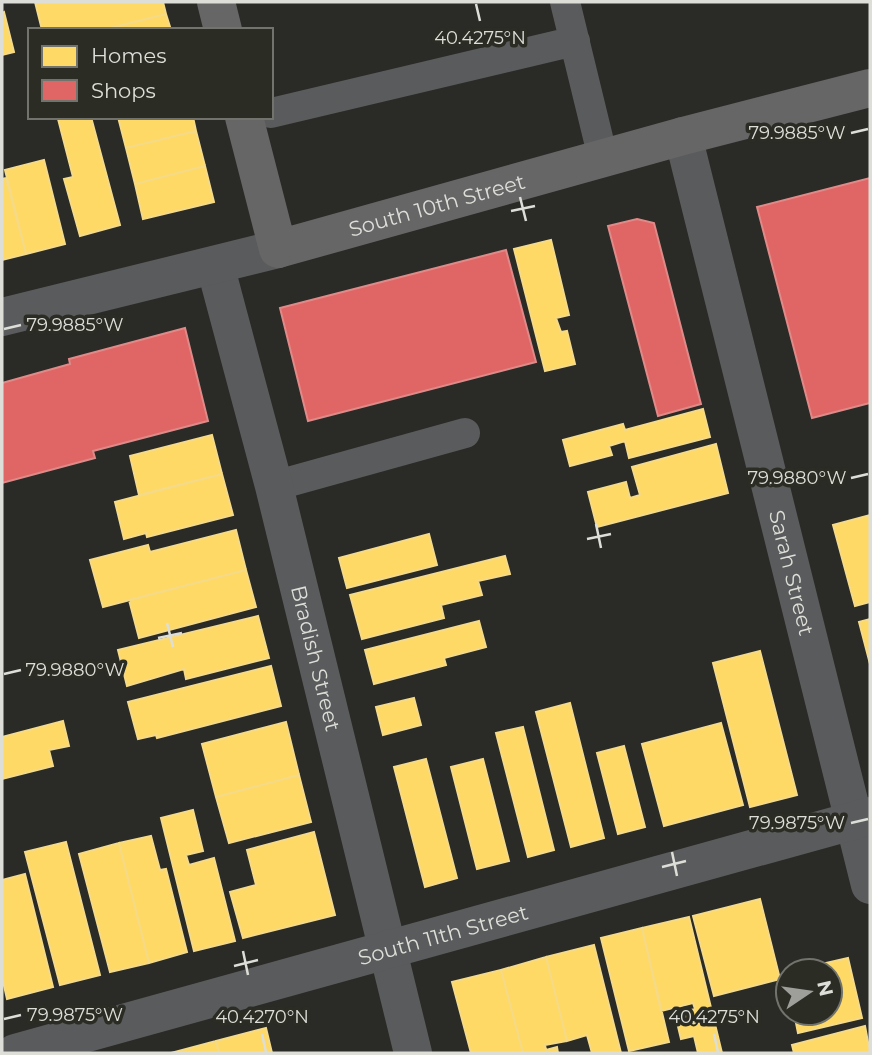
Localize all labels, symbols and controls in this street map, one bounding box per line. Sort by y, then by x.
text: 40.4275°N [434,27,526,49]
legend [28,28,273,119]
text: Homes [91,43,166,68]
text: Shops [91,78,156,103]
text: 79.9885°W [748,122,846,144]
street label: South 10th Street [346,168,528,241]
text: 79.9885°W [26,314,124,336]
text: 79.9880°W [747,467,847,489]
street label: Sarah Street [764,507,820,638]
street label: Bradish Street [286,583,346,734]
text: 79.9880°W [25,659,125,681]
text: 79.9875°W [749,812,845,834]
street label: South 11th Street [355,899,531,970]
north arrow [774,957,844,1027]
text: N [812,978,838,998]
text: 79.9875°W [27,1004,123,1026]
text: 40.4270°N [215,1006,309,1028]
text: 40.4275°N [668,1006,760,1028]

